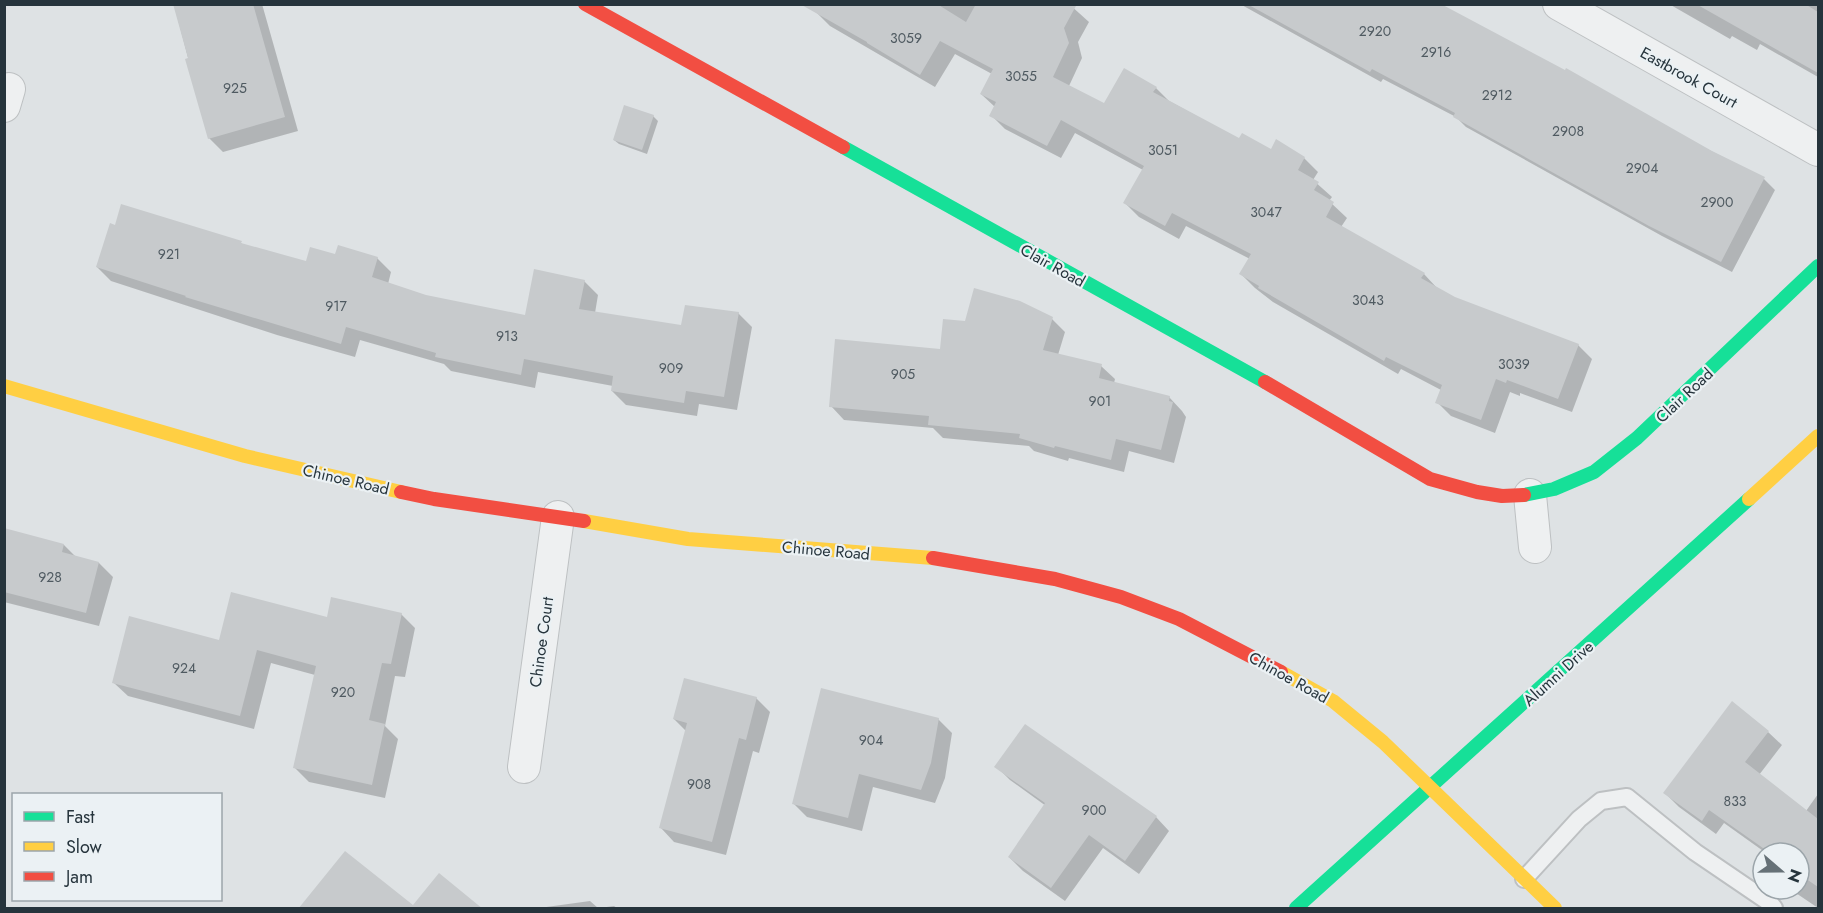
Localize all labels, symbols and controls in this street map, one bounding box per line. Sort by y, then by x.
house number: 2920 [1359,21,1391,41]
house number: 3059 [890,28,922,48]
street label: Eastbrook Court [1636,41,1742,114]
house number: 2916 [1421,42,1451,62]
house number: 3055 [1005,66,1037,86]
house number: 925 [223,78,247,98]
house number: 2912 [1482,85,1512,105]
house number: 2908 [1552,121,1584,141]
house number: 3051 [1148,140,1178,160]
house number: 2904 [1626,158,1658,178]
house number: 2900 [1701,192,1733,212]
house number: 3047 [1250,202,1282,222]
street label: Clair Road [1016,238,1090,293]
house number: 921 [158,244,180,264]
house number: 3043 [1352,290,1384,310]
house number: 917 [325,296,348,316]
house number: 913 [496,326,518,346]
house number: 3039 [1498,354,1530,374]
house number: 909 [659,358,683,378]
street label: Clair Road [1650,363,1718,428]
house number: 905 [891,364,915,384]
house number: 901 [1089,391,1111,411]
street label: Chinoe Road [300,458,391,501]
street label: Chinoe Road [781,535,871,566]
house number: 928 [38,567,62,587]
street label: Chinoe Court [524,595,559,689]
street label: Alumni Drive [1518,635,1599,711]
street label: Chinoe Road [1245,646,1333,709]
house number: 924 [172,658,196,678]
house number: 920 [331,682,355,702]
house number: 904 [859,730,883,750]
house number: 908 [687,774,711,794]
house number: 833 [1724,791,1747,811]
legend [12,793,222,901]
house number: 900 [1082,800,1106,820]
text: Fast [66,804,95,830]
text: Slow [66,834,103,860]
north arrow [1751,841,1811,901]
text: Jam [64,864,93,890]
text: N [1782,866,1808,886]

